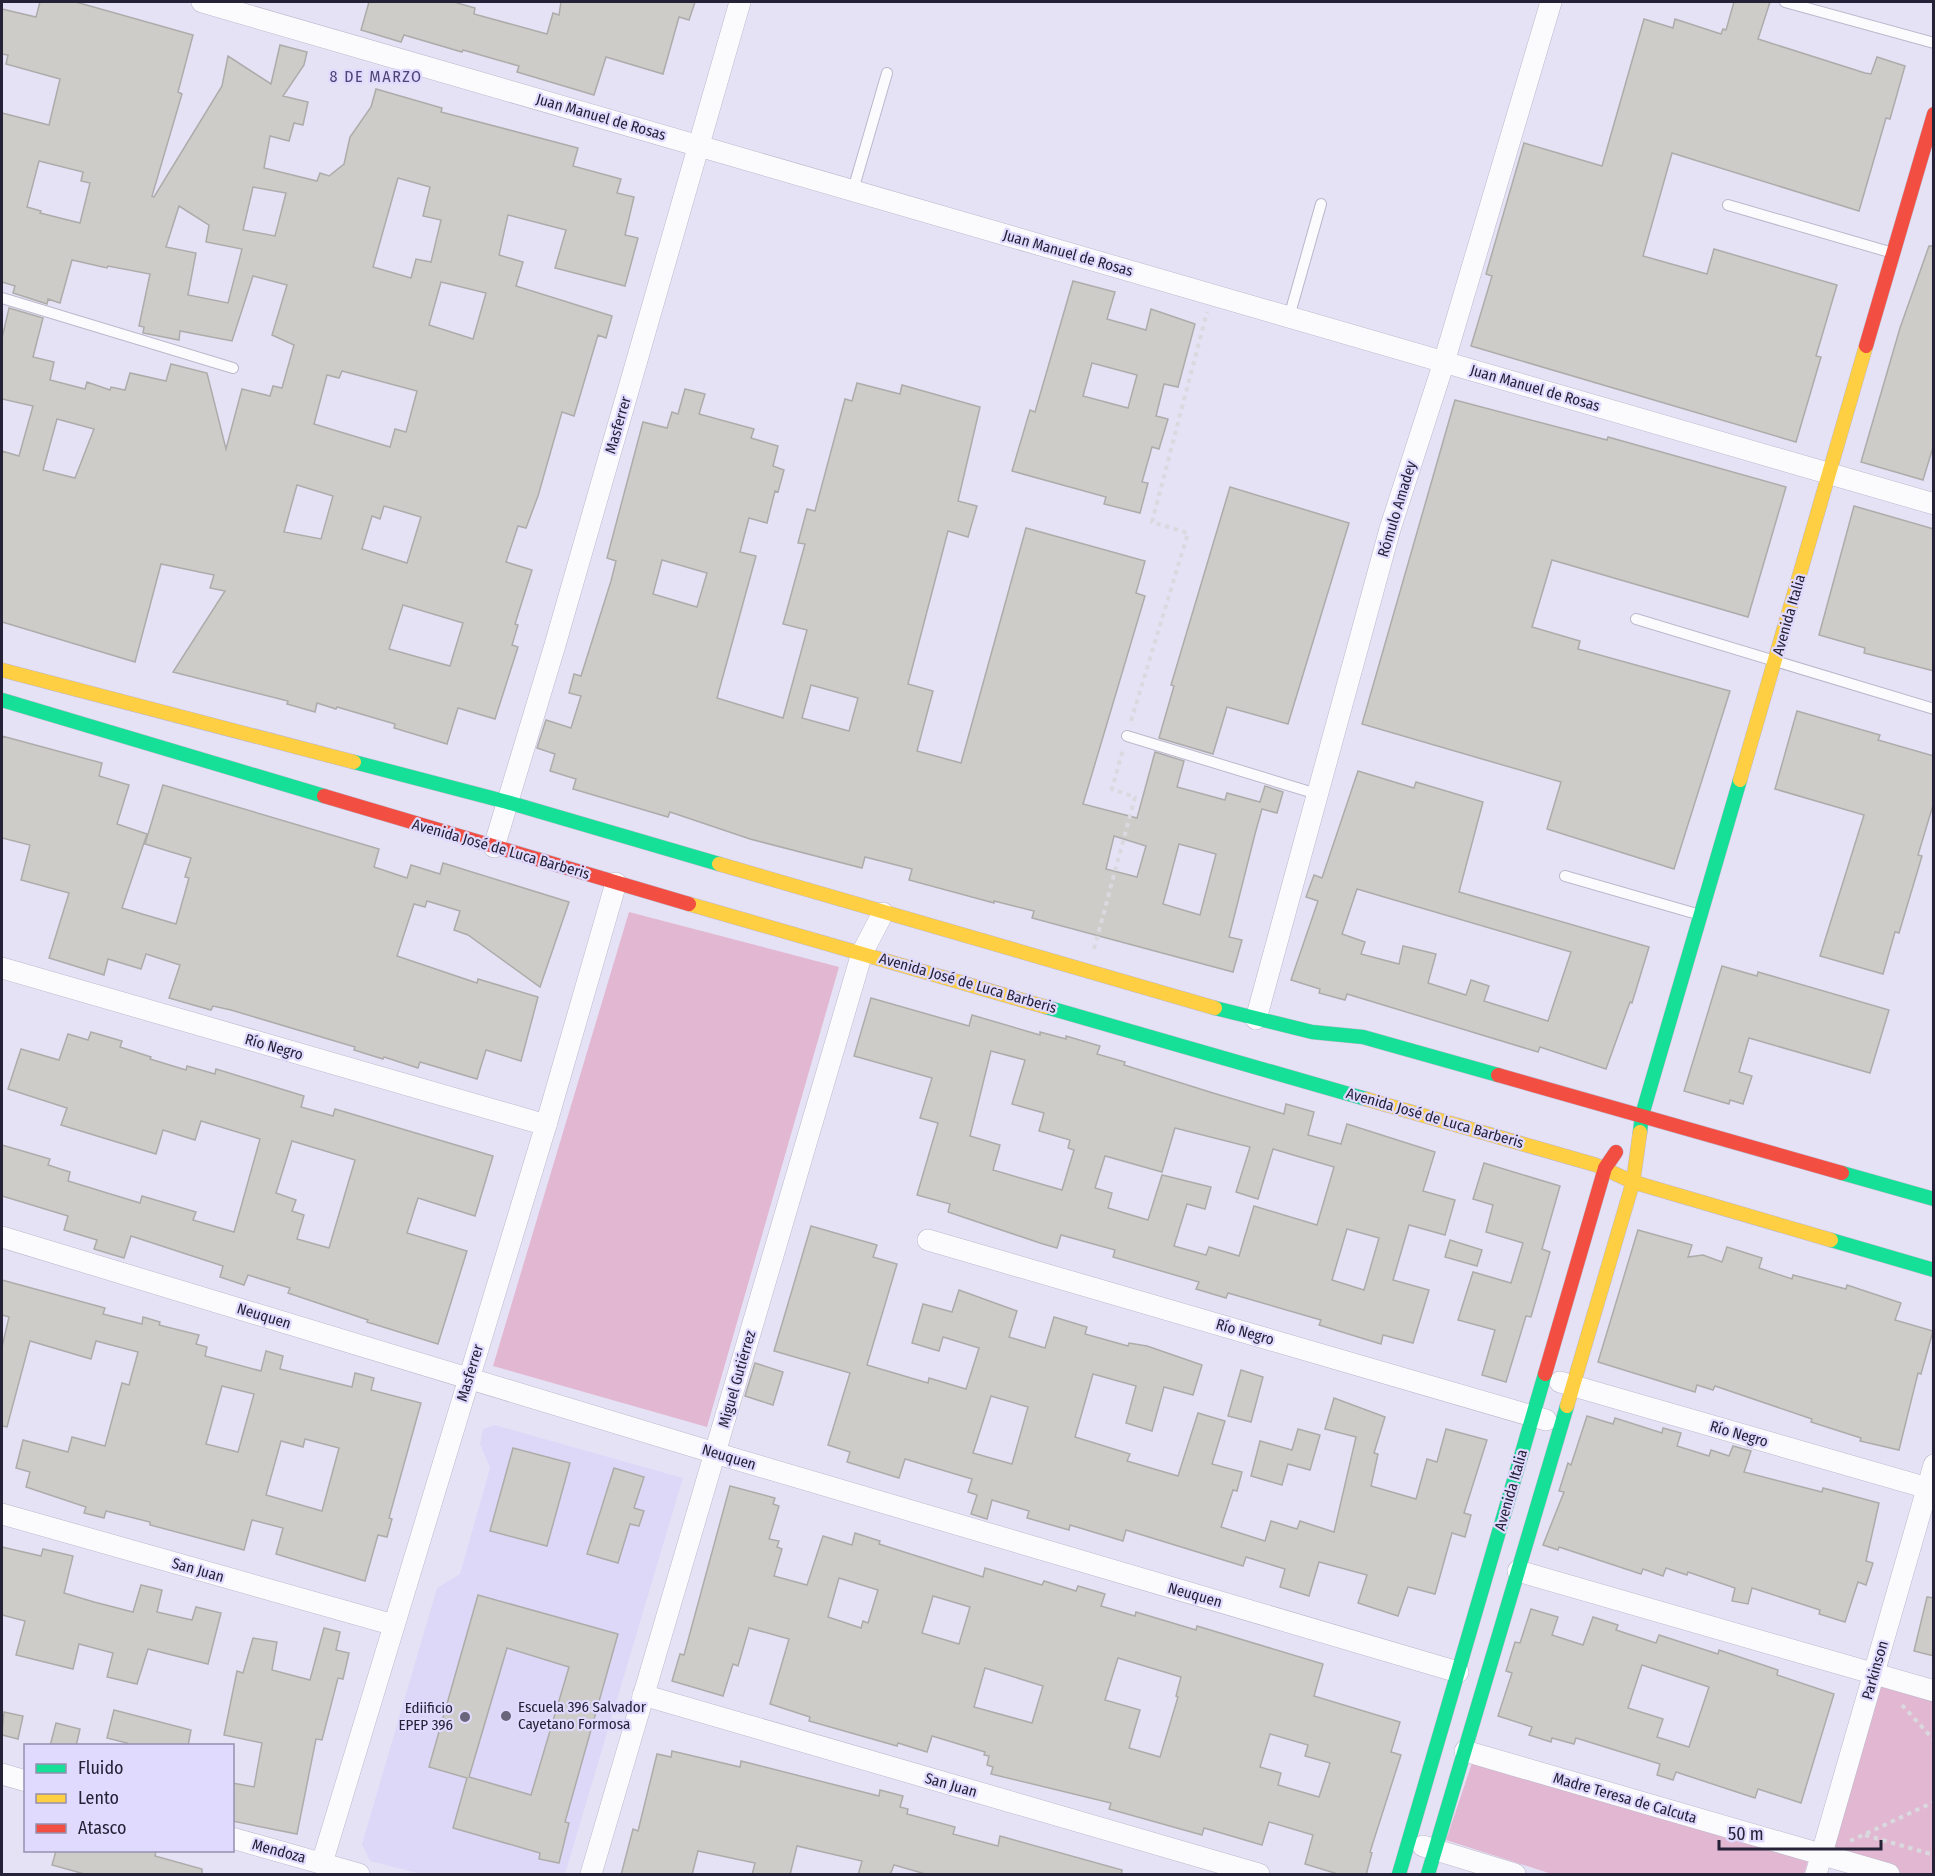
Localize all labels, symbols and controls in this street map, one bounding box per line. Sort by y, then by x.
district label: 8 DE MARZO [330,67,422,86]
street label: Juan Manuel de Rosas [534,90,668,144]
street label: Juan Manuel de Rosas [1001,226,1135,280]
street label: Juan Manuel de Rosas [1468,361,1602,415]
street label: Masferrer [601,394,635,456]
street label: Rómulo Amadey [1374,459,1420,559]
street label: Avenida Italia [1769,572,1809,658]
street label: Avenida José de Luca Barberis [410,815,592,883]
street label: Avenida José de Luca Barberis [877,949,1059,1017]
street label: Río Negro [243,1030,305,1064]
street label: Avenida José de Luca Barberis [1344,1084,1526,1152]
street label: Neuquen [235,1299,293,1333]
street label: Río Negro [1214,1315,1276,1349]
street label: Miguel Gutiérrez [715,1328,759,1429]
street label: Masferrer [453,1341,487,1404]
street label: Río Negro [1708,1417,1770,1451]
street label: Neuquen [700,1440,758,1474]
street label: Avenida Italia [1491,1447,1531,1533]
street label: San Juan [170,1554,226,1586]
street label: Neuquen [1166,1579,1224,1611]
street label: Parkinson [1858,1638,1892,1702]
place label: Escuela 396 Salvador Cayetano Formosa [518,1698,647,1733]
place label: Ediificio EPEP 396 [398,1699,453,1734]
marker: Escuela 396 Salvador Cayetano Formosa [499,1709,513,1723]
marker: Ediificio EPEP 396 [458,1710,472,1724]
legend [24,1744,234,1852]
text: Fluido [78,1757,124,1779]
street label: San Juan [923,1769,979,1801]
street label: Madre Teresa de Calcuta [1551,1769,1699,1827]
text: Lento [78,1787,119,1809]
scale bar [1719,1813,1881,1851]
text: Atasco [78,1817,126,1839]
text: 50 m [1728,1823,1764,1845]
street label: Mendoza [250,1835,308,1867]

